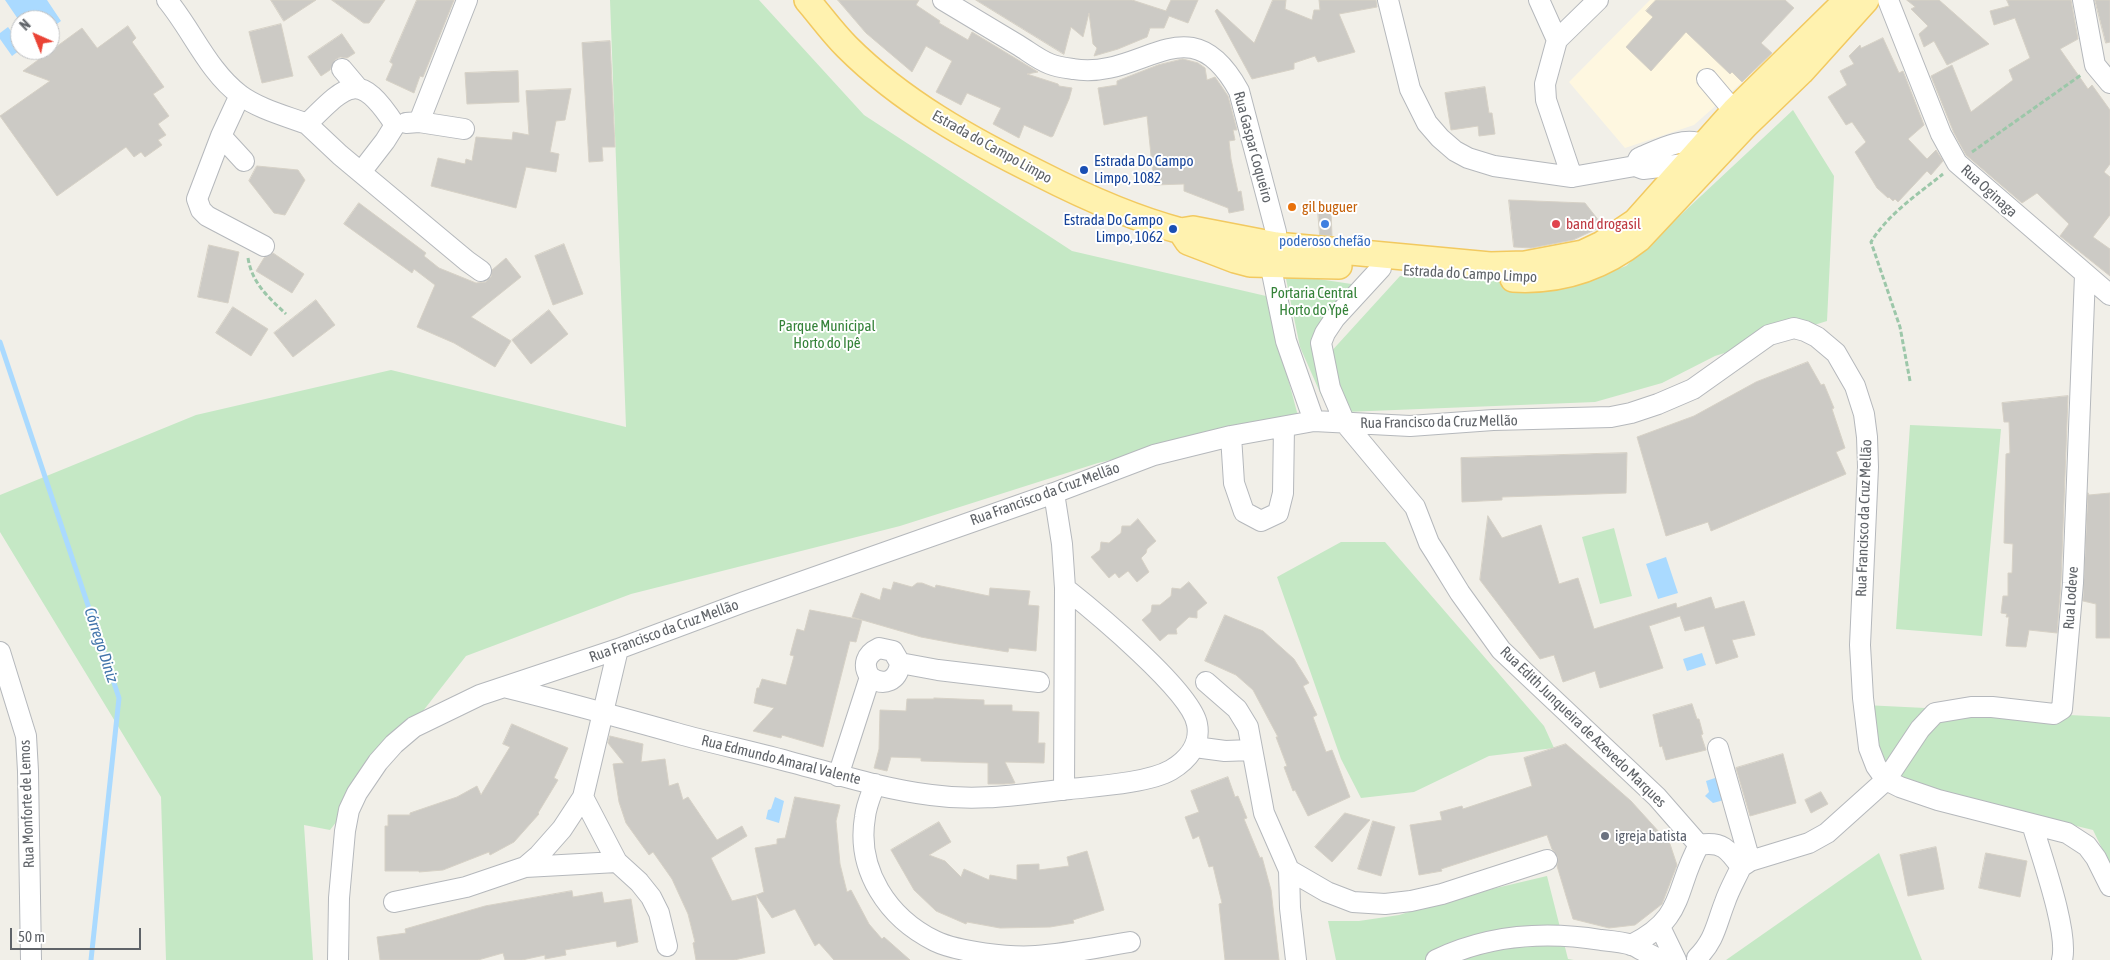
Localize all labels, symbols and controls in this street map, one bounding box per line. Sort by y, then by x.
north arrow [10,10,60,60]
text: N [17,16,34,34]
street label: Rua Gaspar Coqueiro [1229,89,1277,205]
street label: Estrada do Campo Limpo [929,107,1055,187]
place label: Estrada Do Campo Limpo, 1082 [1094,152,1193,187]
street label: Rua Oginaga [1957,161,2021,221]
marker: Estrada Do Campo Limpo, 1082 [1078,164,1090,176]
place label: gil buguer [1302,198,1357,216]
marker: gil buguer [1286,201,1298,213]
place label: Estrada Do Campo Limpo, 1062 [1064,211,1163,246]
place label: band drogasil [1566,215,1641,233]
marker: poderoso chefão [1319,218,1331,230]
marker: band drogasil [1550,218,1562,230]
marker: Estrada Do Campo Limpo, 1062 [1167,223,1179,235]
place label: poderoso chefão [1279,232,1371,250]
street label: Estrada do Campo Limpo [1402,261,1538,287]
park label: Portaria Central Horto do Ypê [1271,284,1357,319]
park label: Parque Municipal Horto do Ipê [779,317,875,352]
street label: Rua Francisco da Cruz Mellão [1360,412,1518,432]
street label: Rua Francisco da Cruz Mellão [1852,439,1876,597]
street label: Rua Francisco da Cruz Mellão [968,459,1122,529]
street label: Rua Lodeve [2060,566,2082,630]
street label: Rua Francisco da Cruz Mellão [587,596,741,666]
water label: Córrego Diniz [80,605,122,685]
street label: Rua Edith Junqueira de Azevedo Marques [1496,643,1670,811]
street label: Rua Edmundo Amaral Valente [699,731,863,789]
street label: Rua Monforte de Lemos [16,740,38,868]
place label: igreja batista [1615,827,1687,845]
marker: igreja batista [1599,830,1611,842]
scale bar [12,918,144,950]
text: 50 m [18,928,45,945]

